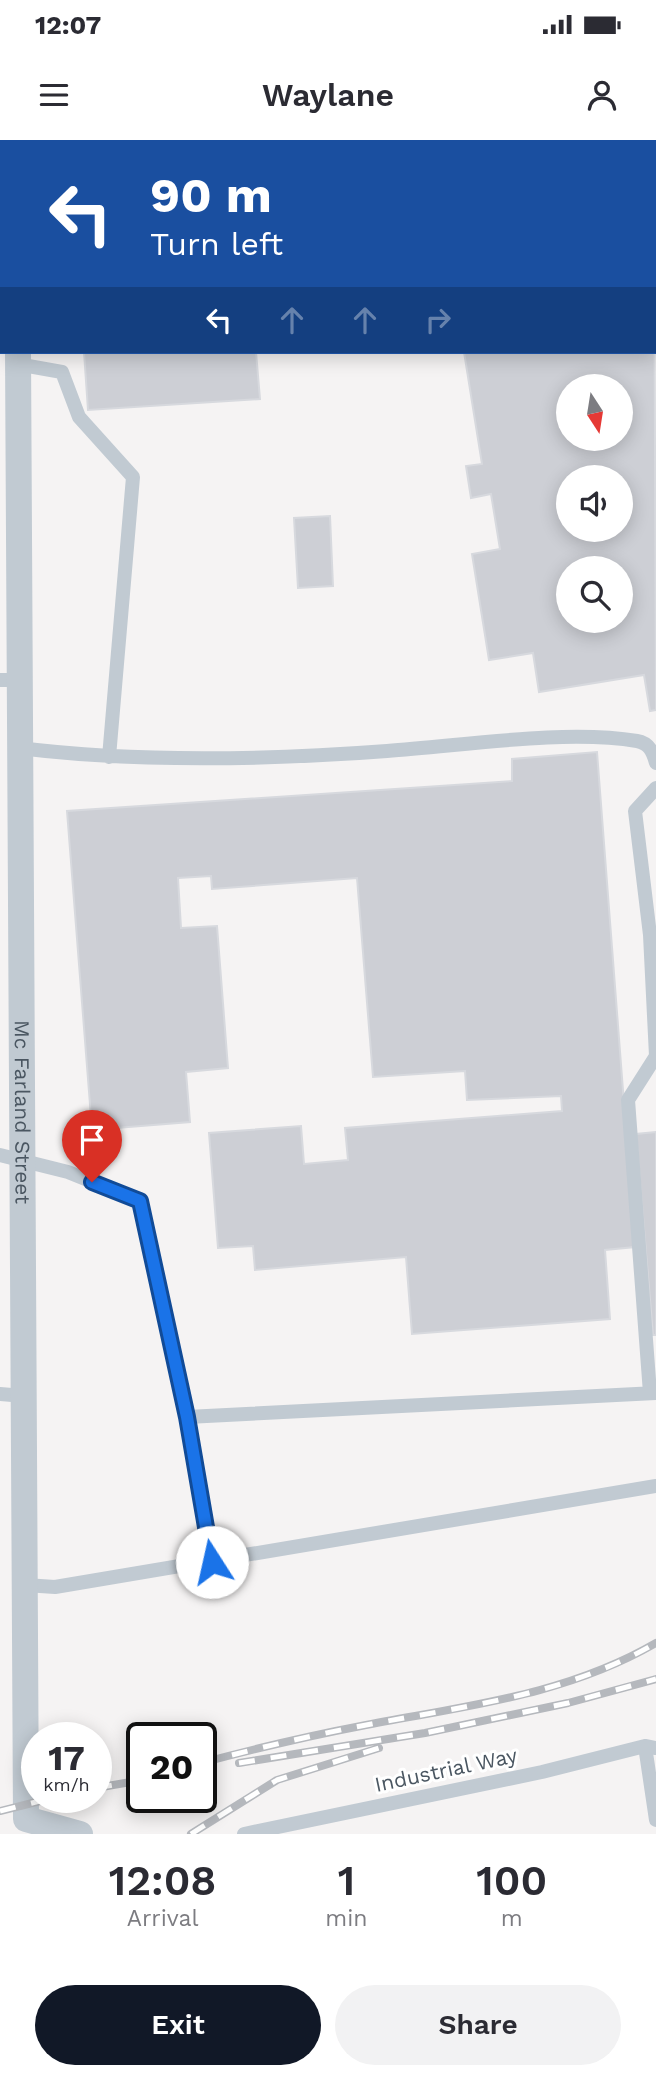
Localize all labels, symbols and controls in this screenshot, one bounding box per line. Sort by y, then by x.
text: 12:07 [35,10,101,40]
icon: menu [35,76,73,114]
text: Waylane [262,76,394,114]
icon: person [583,76,621,114]
text: 90 m [150,166,272,224]
icon: left [35,168,126,259]
text: Turn left [150,225,283,263]
icon: left [200,301,238,339]
icon: ahead [273,301,311,339]
icon: ahead [346,301,384,339]
icon: right [419,301,457,339]
north arrow [556,374,634,452]
map controls [556,374,633,633]
button: sound [556,465,633,542]
button: search [556,556,633,633]
street label: Mc Farland Street [10,1020,36,1204]
pin [62,1110,122,1182]
icon: arrive [73,1121,111,1159]
position arrow [175,1525,249,1599]
speed limit sign: 20 [126,1722,217,1813]
text: 17 [48,1737,85,1779]
street label: Industrial Way [372,1742,520,1797]
text: km/h [43,1774,90,1795]
text: 12:08 [109,1856,217,1905]
text: 1 [338,1856,355,1905]
text: 100 [476,1856,547,1905]
text: Arrival [127,1905,199,1932]
text: min [325,1905,368,1932]
text: m [501,1905,523,1932]
button: Exit [35,1985,321,2065]
button: Share [335,1985,621,2065]

